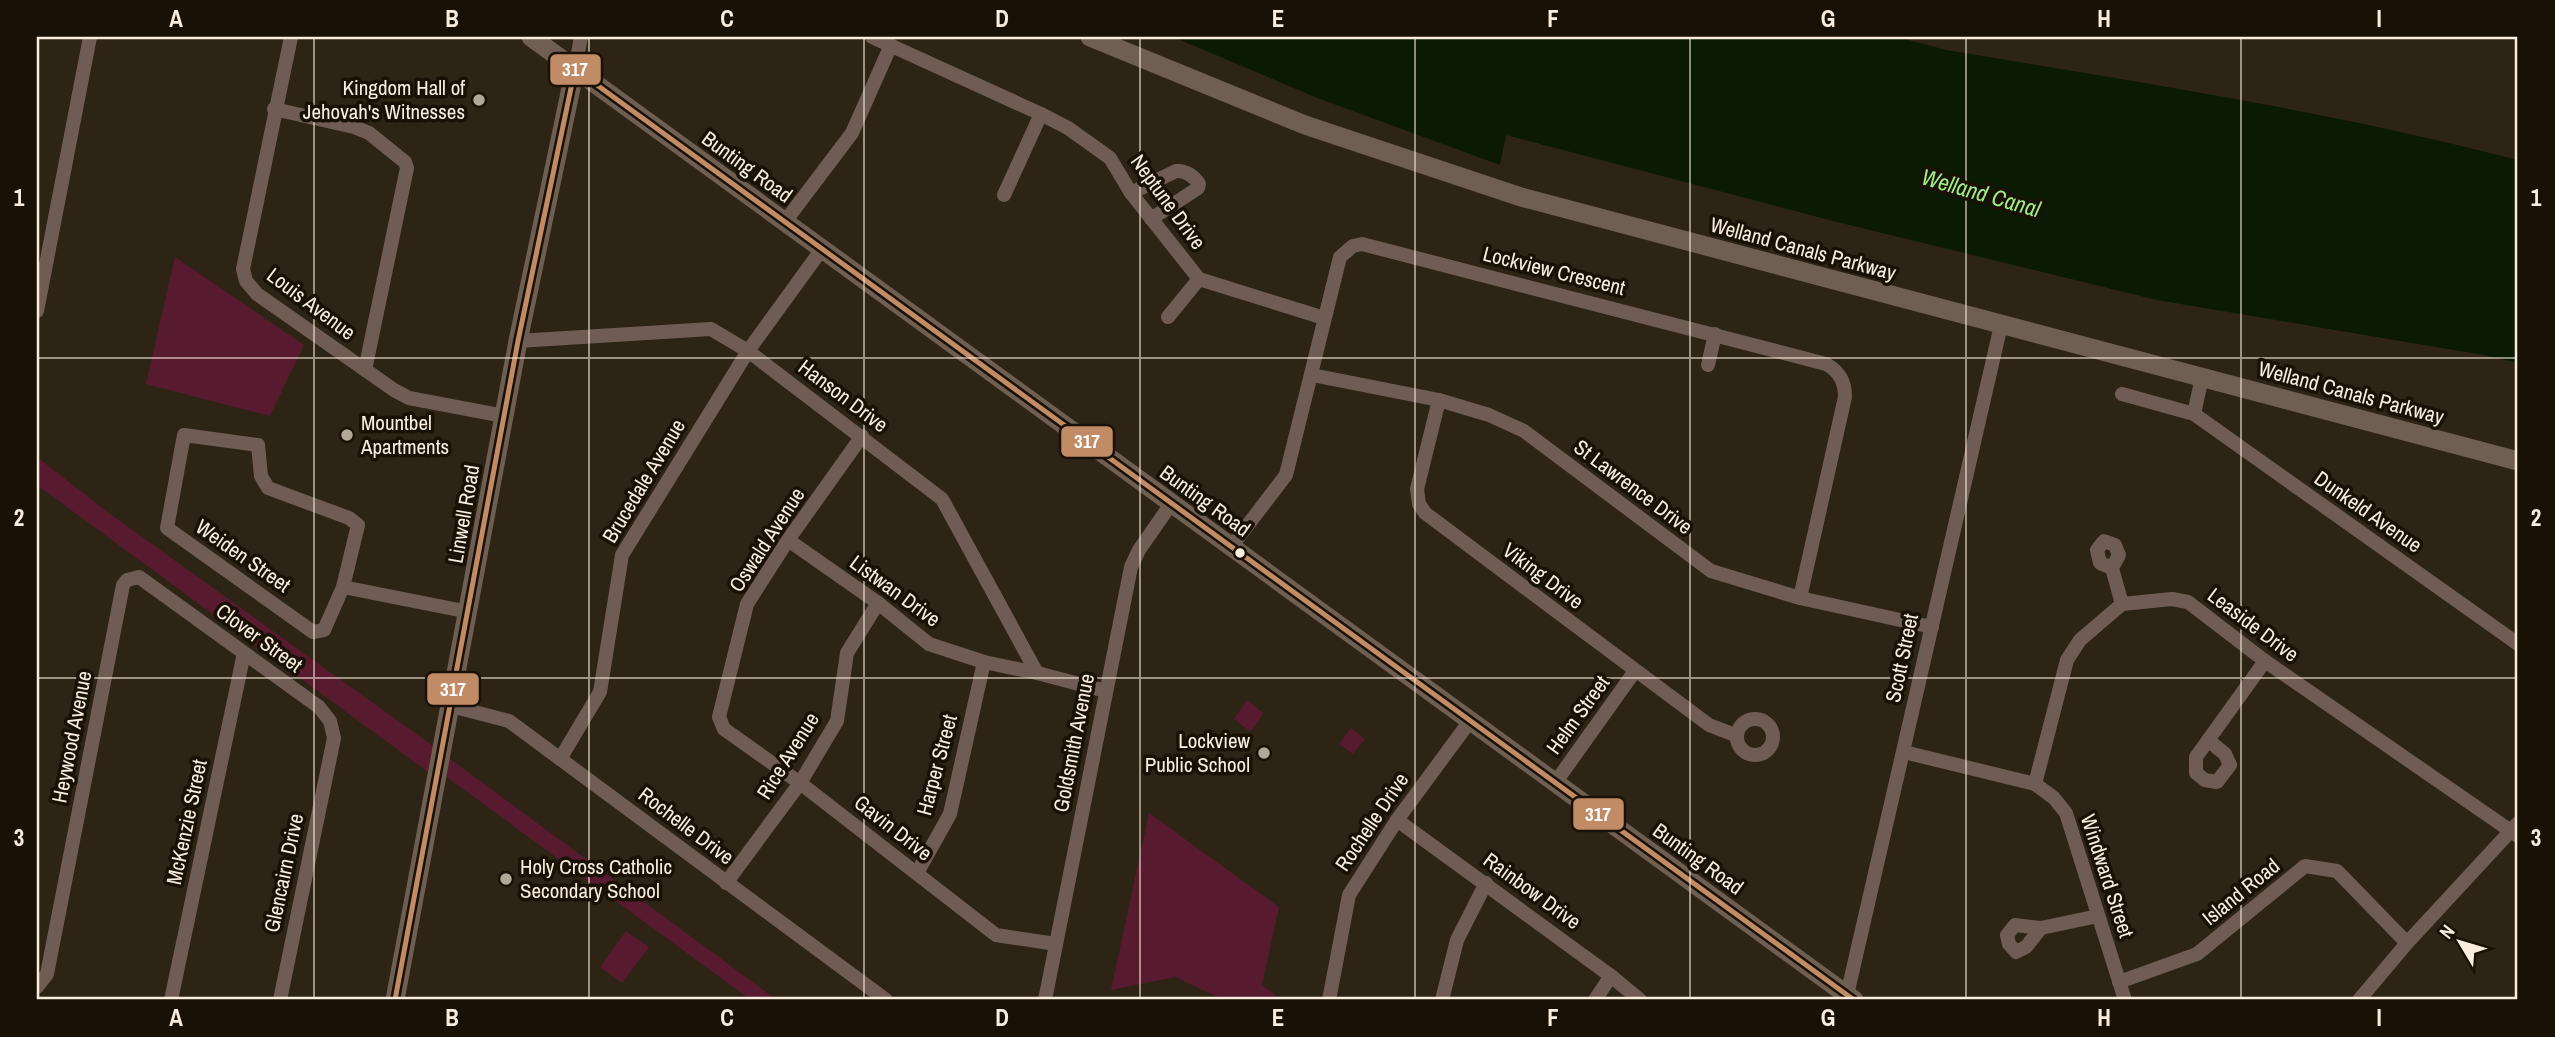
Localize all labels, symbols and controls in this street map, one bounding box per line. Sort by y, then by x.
text: A [169,3,183,34]
text: B [445,3,459,34]
text: C [720,3,734,34]
text: D [995,3,1009,34]
text: E [1272,3,1284,34]
text: F [1547,3,1559,34]
text: G [1821,3,1835,34]
text: H [2097,3,2111,34]
text: I [2376,3,2382,34]
line badge: 317 [549,53,602,86]
text: 317 [562,56,588,82]
place label: Kingdom Hall of Jehovah's Witnesses [303,73,465,126]
marker: Kingdom Hall of Jehovah's Witnesses [471,92,487,108]
street label: Bunting Road [696,124,798,209]
street label: Neptune Drive [1124,148,1213,255]
water label: Welland Canal [1918,161,2045,224]
text: 1 [14,182,25,213]
text: 1 [2531,182,2542,213]
street label: Welland Canals Parkway [1707,210,1900,287]
street label: Lockview Crescent [1480,239,1628,302]
street label: Louis Avenue [261,261,362,346]
street label: Hanson Drive [793,352,894,439]
street label: Welland Canals Parkway [2255,354,2448,431]
place label: Mountbel Apartments [360,408,449,461]
street label: Brucedale Avenue [595,413,692,548]
line badge: 317 [1060,425,1114,458]
marker: Mountbel Apartments [339,427,355,443]
text: 317 [1074,428,1100,454]
street label: St Lawrence Drive [1568,432,1699,541]
street label: Bunting Road [1154,458,1256,543]
street label: Linwell Road [441,462,486,565]
street label: Dunkeld Avenue [2309,464,2428,559]
street label: Oswald Avenue [722,482,811,598]
text: 2 [14,502,24,533]
text: 2 [2531,502,2541,533]
street label: Weiden Street [190,512,297,599]
street label: Viking Drive [1497,536,1590,616]
unlabelled marker [1233,546,1247,560]
street label: Listwan Drive [844,548,946,633]
street label: Leaside Drive [2202,581,2305,668]
street label: Clover Street [210,596,309,679]
street label: Scott Street [1878,611,1925,705]
street label: Heywood Avenue [45,668,99,805]
street label: Helm Street [1539,669,1616,760]
street label: Goldsmith Avenue [1046,671,1101,815]
line badge: 317 [426,672,480,706]
text: 317 [440,676,466,702]
street label: Rice Avenue [749,707,826,805]
street label: Harper Street [909,711,964,819]
place label: Lockview Public School [1145,726,1251,779]
marker: Lockview Public School [1256,745,1272,761]
street label: McKenzie Street [159,756,214,887]
street label: Rochelle Drive [1328,767,1415,877]
street label: Rochelle Drive [632,780,740,871]
street label: Gavin Drive [848,788,938,867]
line badge: 317 [1572,797,1625,831]
text: 317 [1585,801,1611,827]
street label: Windward Street [2074,810,2141,942]
street label: Glencairn Drive [257,811,310,935]
street label: Bunting Road [1647,816,1749,901]
text: 3 [14,822,24,853]
text: 3 [2531,822,2541,853]
street label: Rainbow Drive [1478,845,1587,936]
street label: Island Road [2196,851,2286,932]
place label: Holy Cross Catholic Secondary School [520,852,672,905]
marker: Holy Cross Catholic Secondary School [498,871,514,887]
north arrow [2426,908,2496,978]
text: N [2433,919,2460,944]
text: A [169,1002,183,1033]
text: B [445,1002,459,1033]
text: C [720,1002,734,1033]
text: D [995,1002,1009,1033]
text: E [1272,1002,1284,1033]
text: F [1547,1002,1559,1033]
text: G [1821,1002,1835,1033]
text: H [2097,1002,2111,1033]
text: I [2376,1002,2382,1033]

